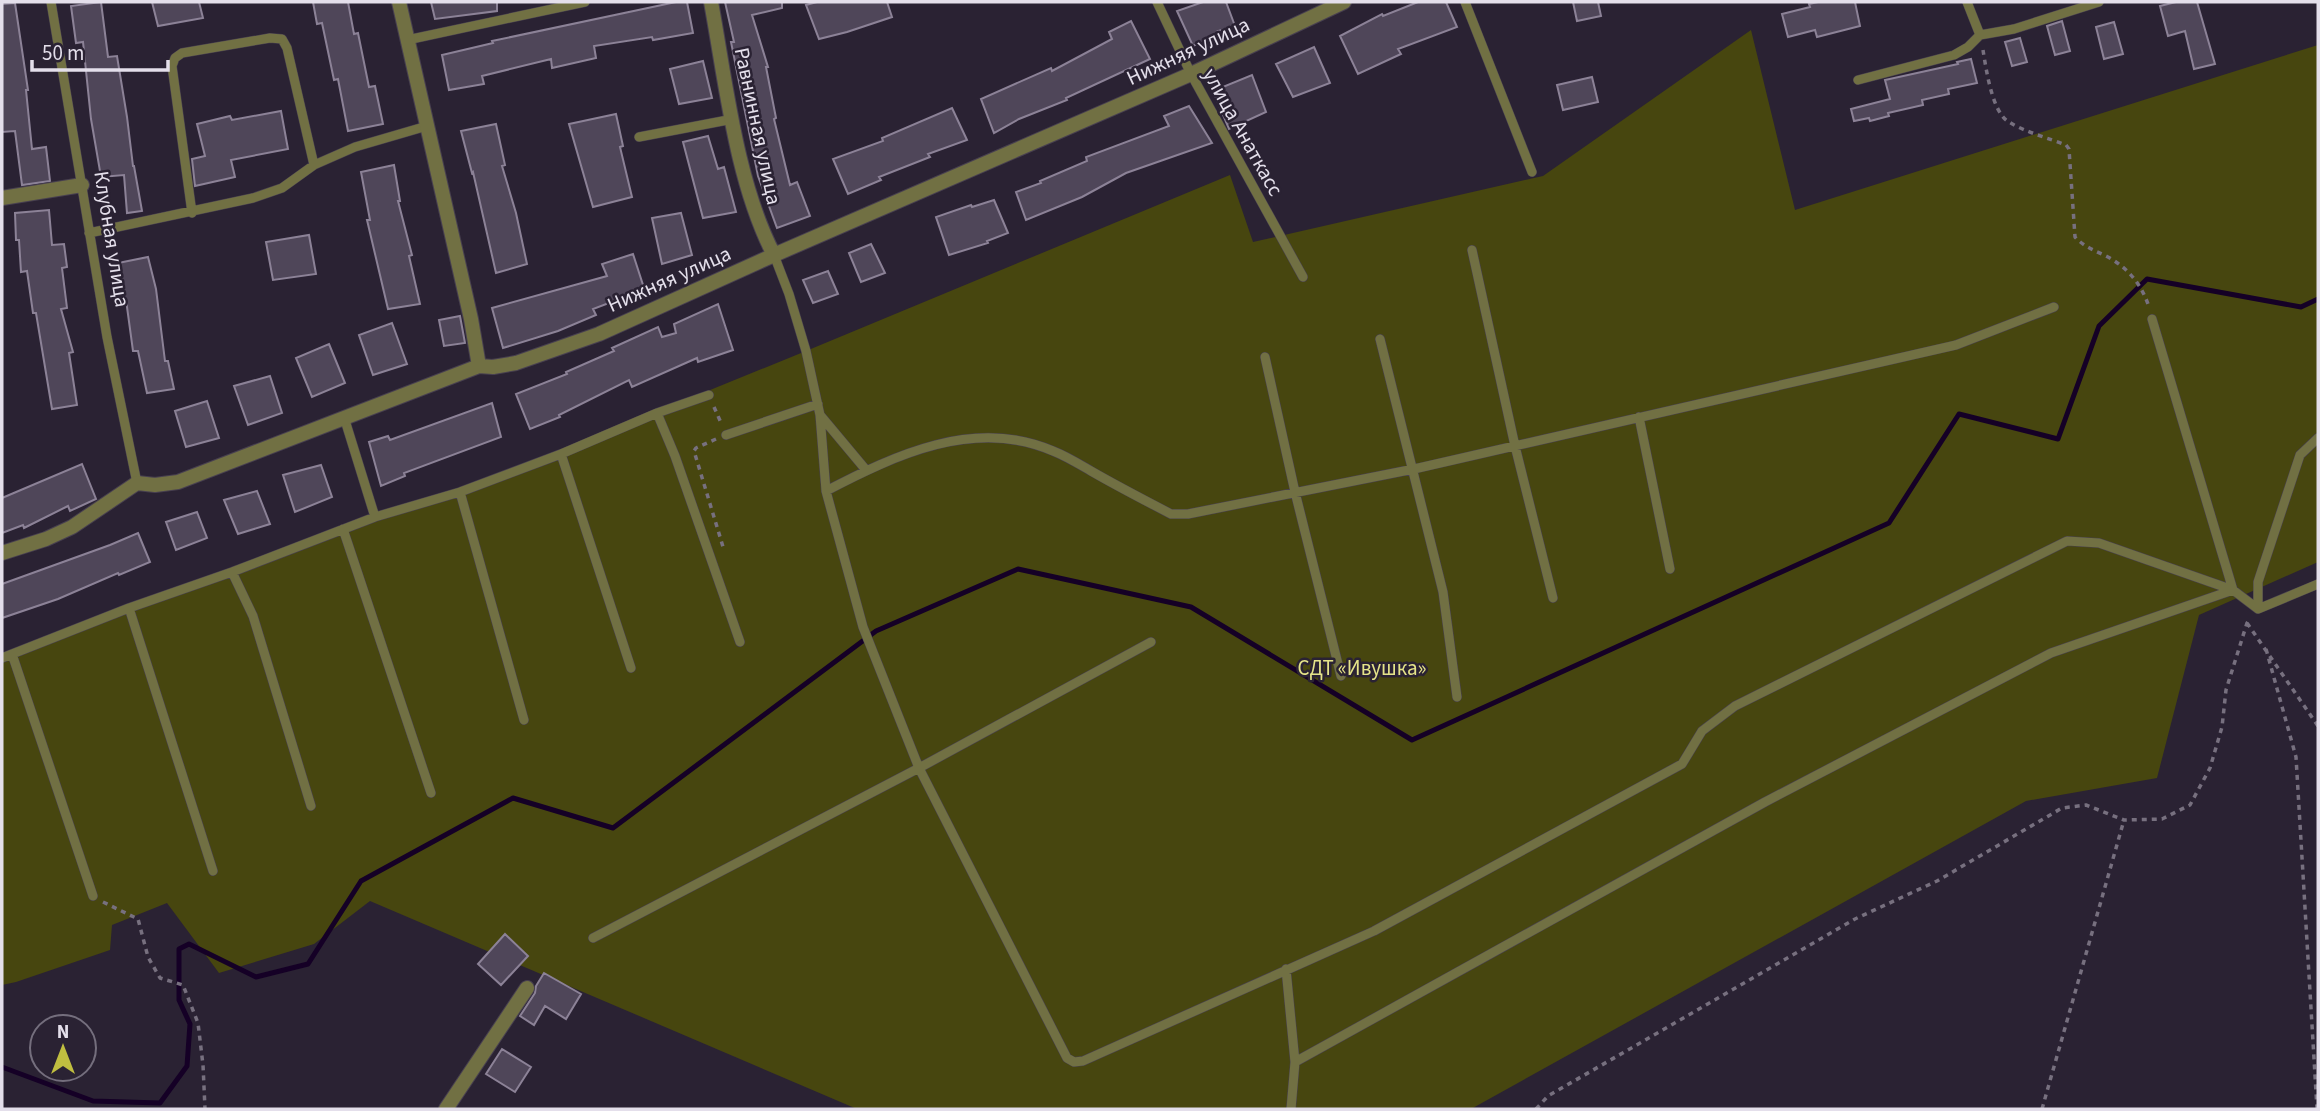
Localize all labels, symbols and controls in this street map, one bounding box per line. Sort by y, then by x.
street label: Нижняя улица [1122,9,1254,93]
scale bar [32,28,168,72]
text: 50 m [42,38,84,68]
street label: Равнинная улица [727,45,789,207]
street label: улица Анаткасс [1195,63,1291,202]
street label: Клубная улица [86,169,138,309]
street label: Нижняя улица [602,238,736,320]
park label: СДТ «Ивушка» [1297,653,1427,683]
north arrow [28,1013,98,1083]
text: N [57,1019,69,1046]

